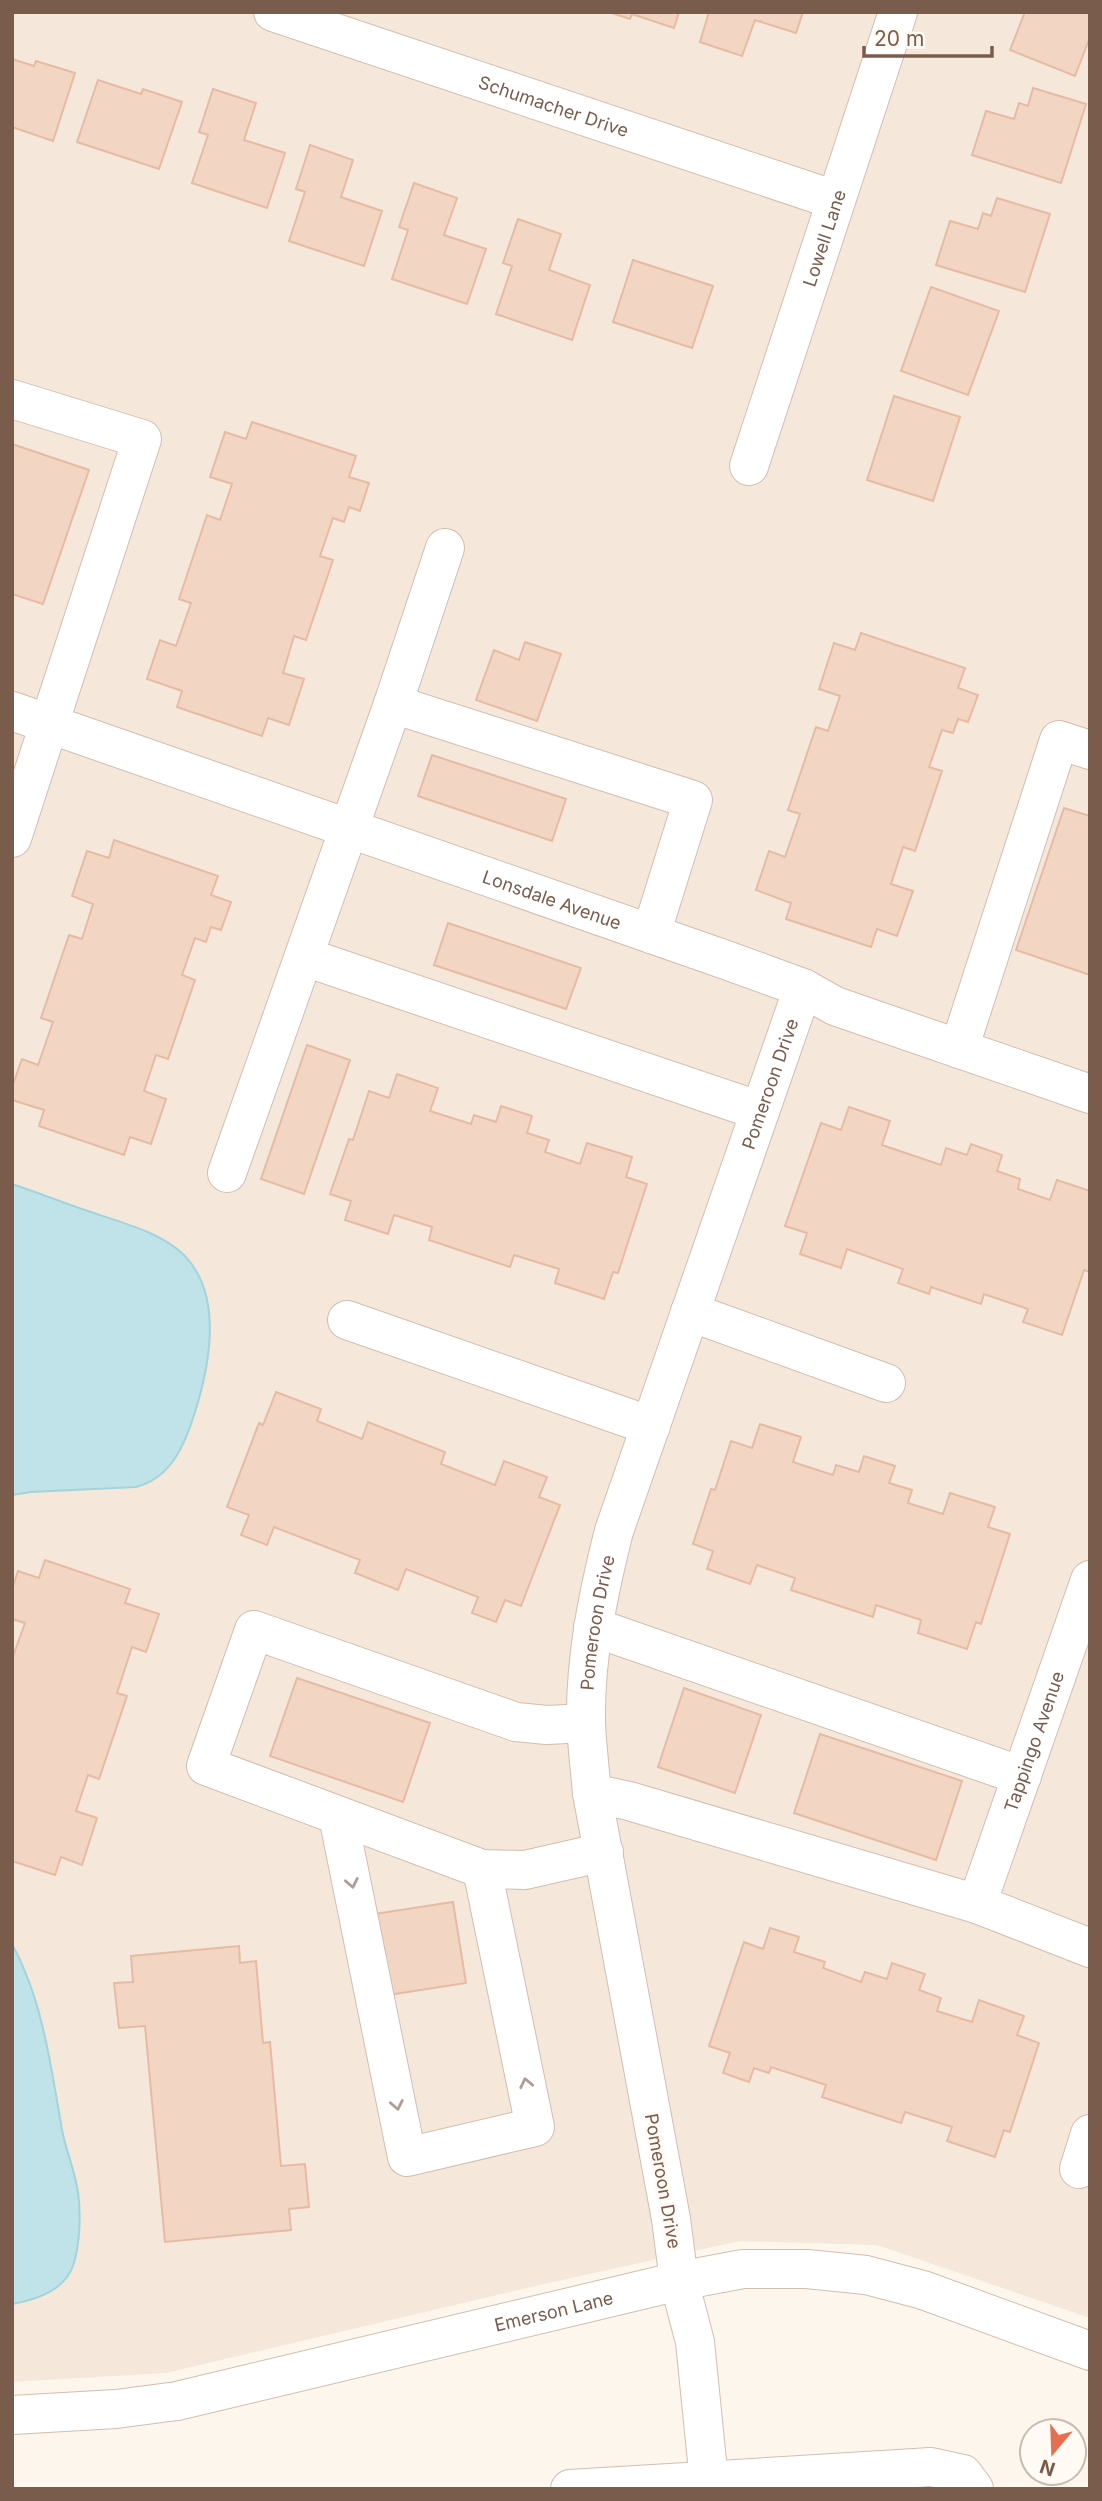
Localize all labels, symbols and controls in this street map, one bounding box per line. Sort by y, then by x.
scale bar [864,14,992,58]
text: 20 m [874,26,924,51]
street label: Schumacher Drive [476,71,632,141]
street label: Lowell Lane [798,187,850,289]
street label: Lonsdale Avenue [480,865,624,933]
street label: Pomeroon Drive [737,1016,802,1152]
street label: Pomeroon Drive [576,1553,618,1691]
street label: Tappingo Avenue [999,1668,1068,1815]
one-way arrow [343,1877,358,1889]
one-way arrow [519,2077,534,2089]
one-way arrow [388,2099,403,2111]
street label: Pomeroon Drive [641,2112,685,2250]
street label: Emerson Lane [492,2287,615,2335]
north arrow [1018,2417,1088,2487]
text: N [1037,2454,1058,2481]

